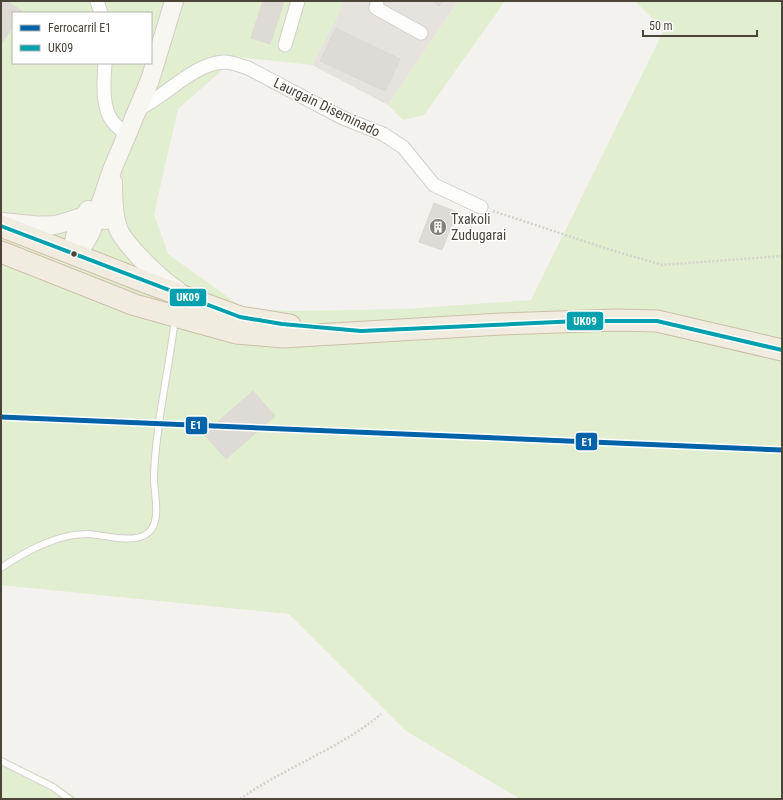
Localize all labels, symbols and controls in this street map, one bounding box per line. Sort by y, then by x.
legend [12,12,152,64]
scale bar [643,12,757,38]
text: 50 m [649,19,673,33]
text: Ferrocarril E1 [48,21,111,35]
text: UK09 [48,41,73,55]
street label: Laurgain Diseminado [271,74,383,140]
place label: Txakoli Zudugarai [451,211,506,243]
building icon: Txakoli Zudugarai [428,217,448,237]
unlabelled marker [69,249,79,259]
line badge: UK09 [169,288,207,307]
text: UK09 [176,291,200,304]
line badge: UK09 [566,311,604,331]
text: UK09 [573,315,597,328]
line badge: E1 [185,416,208,435]
text: E1 [191,419,201,432]
line badge: E1 [575,432,598,451]
text: E1 [582,436,592,449]

